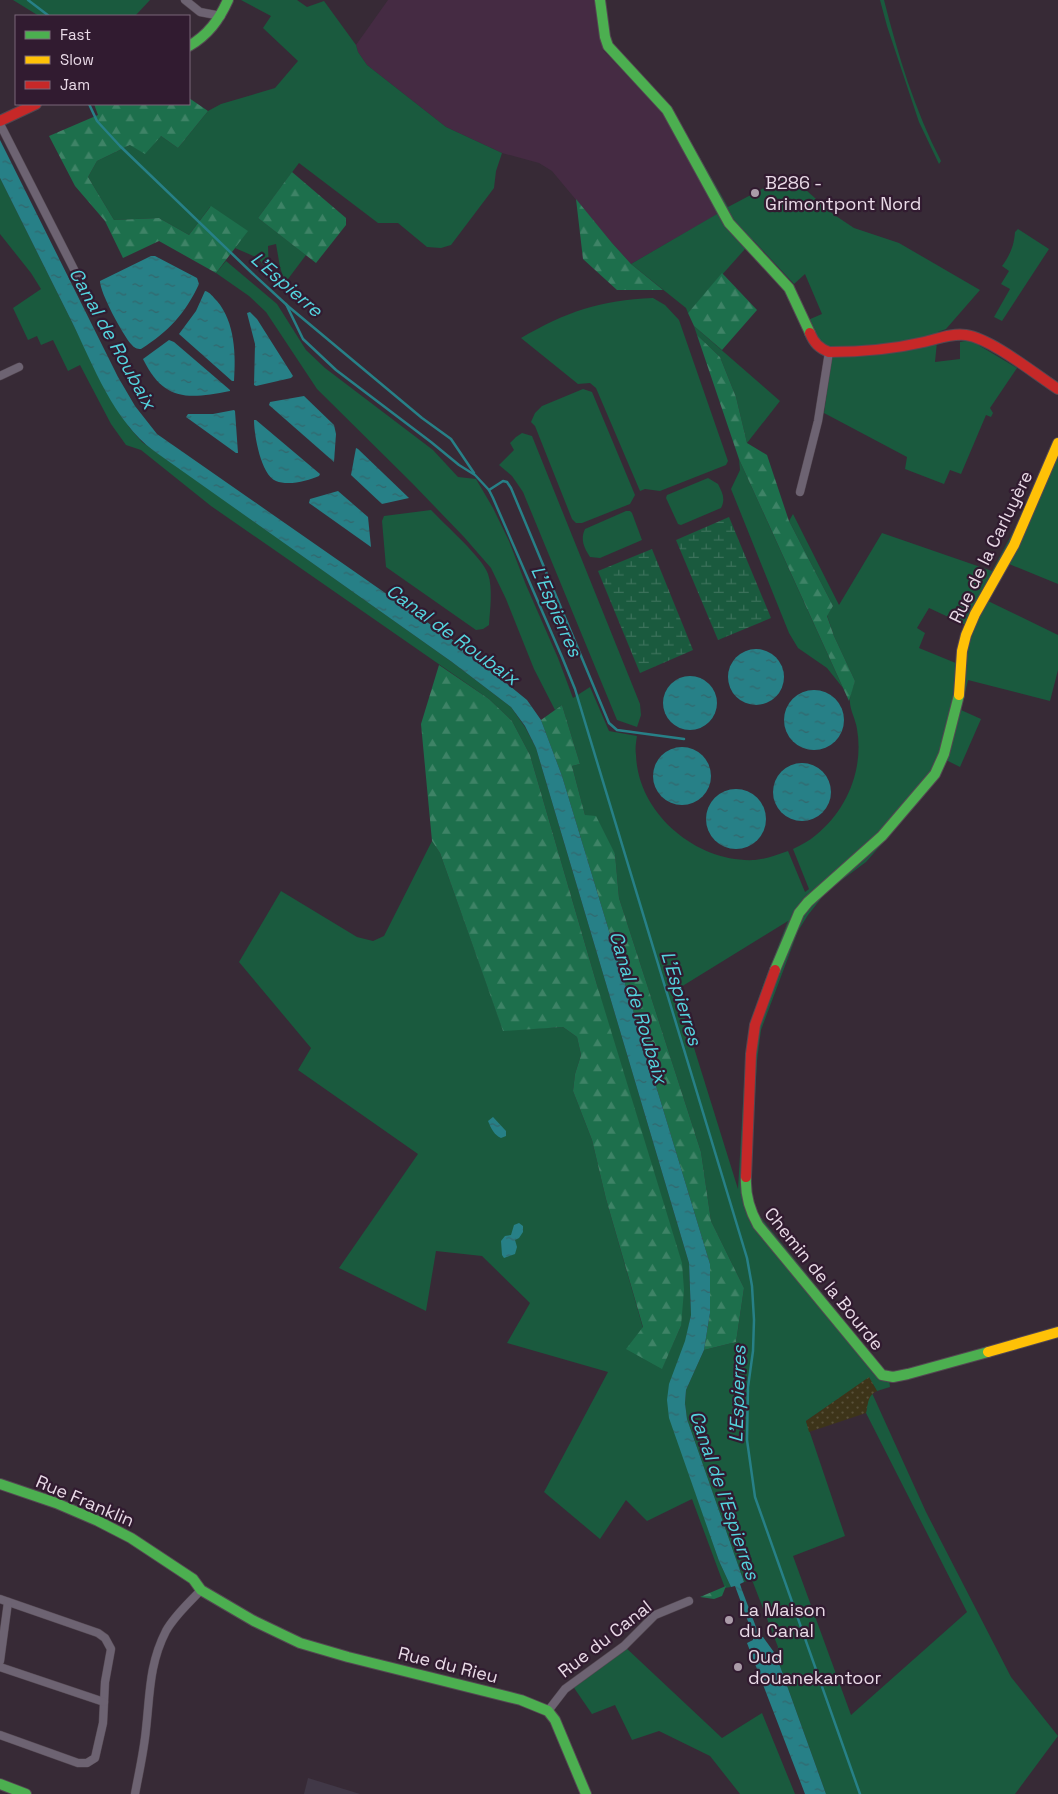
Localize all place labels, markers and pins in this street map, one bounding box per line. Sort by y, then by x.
place label: B286 - Grimontpont Nord [765,171,921,215]
marker: B286 - Grimontpont Nord [749,187,761,199]
place label: La Maison du Canal [739,1598,826,1642]
marker: La Maison du Canal [723,1614,735,1626]
place label: Oud douanekantoor [748,1645,882,1689]
marker: Oud douanekantoor [732,1661,744,1673]

